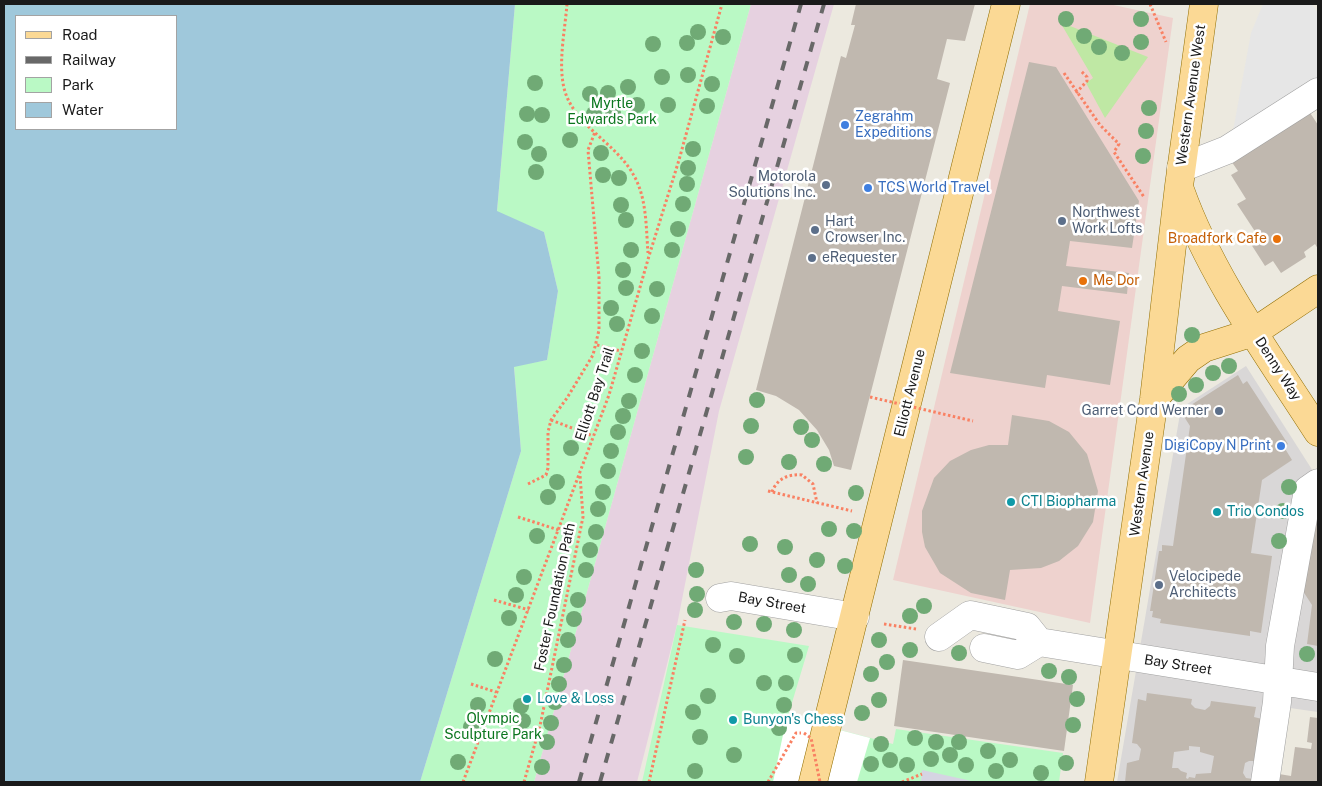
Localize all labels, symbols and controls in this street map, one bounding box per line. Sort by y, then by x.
legend [15,15,178,130]
street label: Western Avenue West [1173,23,1209,167]
text: Road [62,26,98,43]
text: Railway [62,51,116,68]
text: Park [62,76,94,93]
park label: Myrtle Edwards Park [567,96,657,128]
text: Water [62,101,104,118]
place label: Zegrahm Expeditions [855,109,932,142]
marker: Zegrahm Expeditions [839,119,851,131]
place label: Motorola Solutions Inc. [728,169,816,202]
marker: Motorola Solutions Inc. [820,179,832,191]
place label: TCS World Travel [878,180,990,196]
marker: TCS World Travel [862,182,874,194]
place label: Northwest Work Lofts [1072,205,1142,238]
place label: Hart Crowser Inc. [825,214,905,246]
marker: Northwest Work Lofts [1056,215,1068,227]
marker: Hart Crowser Inc. [809,224,821,236]
place label: Broadfork Cafe [1168,231,1267,247]
marker: Broadfork Cafe [1271,233,1283,245]
place label: eRequester [822,250,897,266]
marker: eRequester [806,252,818,264]
place label: Me Dor [1093,273,1140,289]
marker: Me Dor [1077,275,1089,287]
street label: Denny Way [1251,334,1305,404]
street label: Elliott Bay Trail [572,345,618,443]
street label: Elliott Avenue [891,348,929,438]
place label: Garret Cord Werner [1081,403,1209,419]
marker: Garret Cord Werner [1213,405,1225,417]
street label: Western Avenue [1126,430,1158,538]
place label: DigiCopy N Print [1164,438,1271,454]
marker: DigiCopy N Print [1275,440,1287,452]
place label: CTI Biopharma [1021,494,1116,510]
marker: CTI Biopharma [1005,496,1017,508]
place label: Trio Condos [1227,504,1304,520]
marker: Trio Condos [1211,506,1223,518]
street label: Foster Foundation Path [531,521,579,673]
place label: Velocipede Architects [1169,569,1241,602]
marker: Velocipede Architects [1153,579,1165,591]
street label: Bay Street [737,589,807,617]
street label: Bay Street [1143,651,1213,679]
place label: Love & Loss [537,691,614,707]
marker: Love & Loss [521,693,533,705]
park label: Olympic Sculpture Park [444,711,542,744]
place label: Bunyon's Chess [743,712,844,728]
marker: Bunyon's Chess [727,714,739,726]

